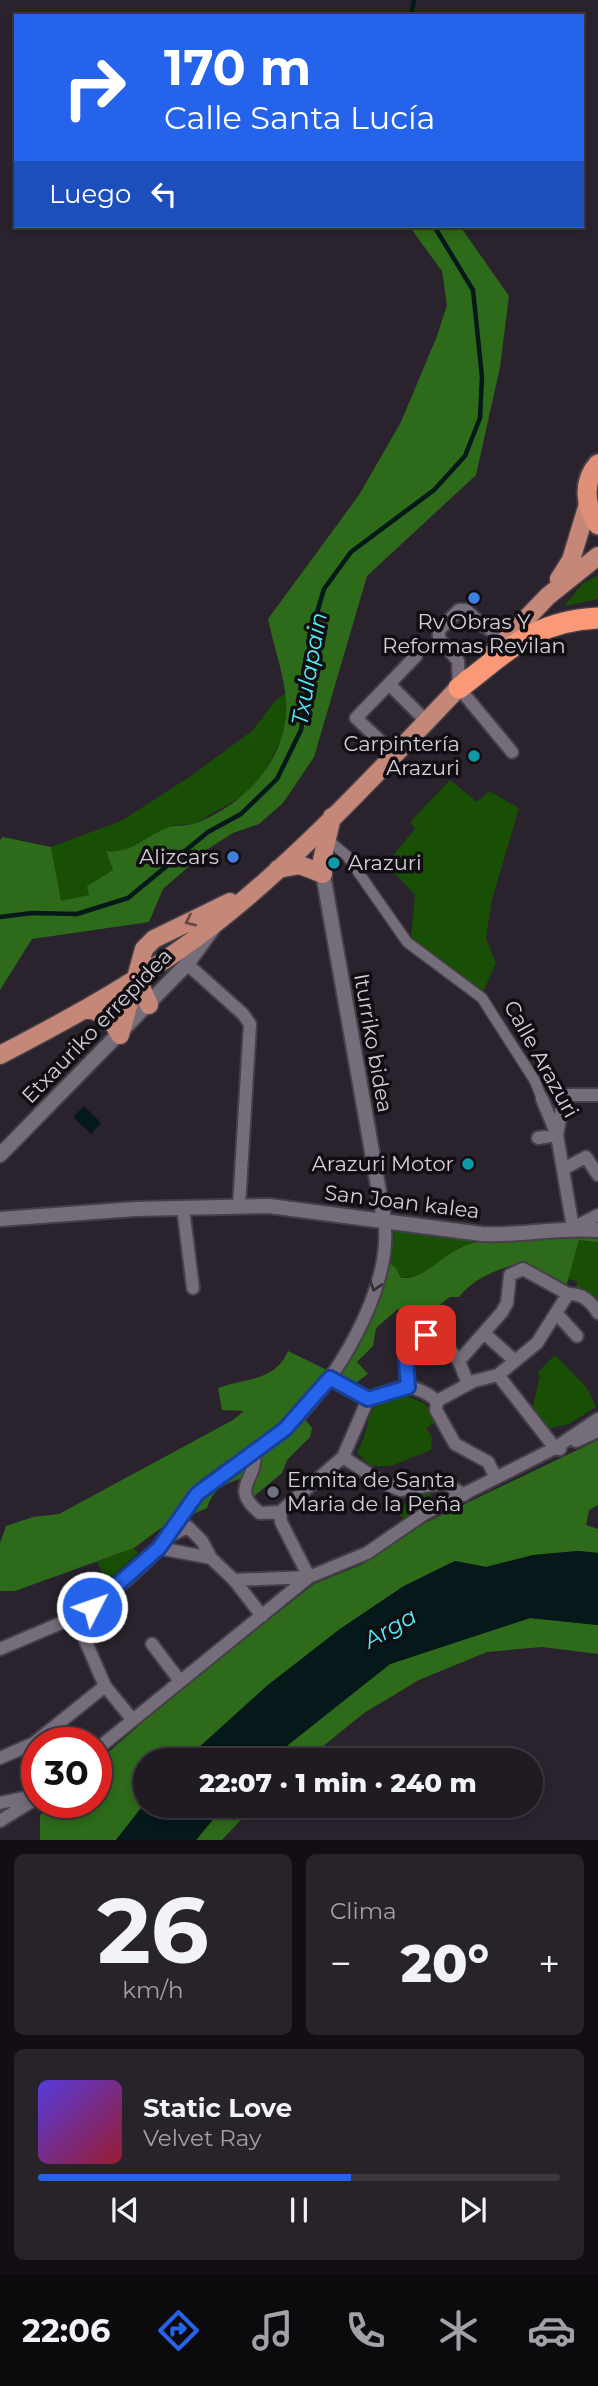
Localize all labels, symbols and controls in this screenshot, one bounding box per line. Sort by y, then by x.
text: 170 m [164,38,311,97]
icon: right [49,42,140,133]
text: Calle Santa Lucía [164,98,435,137]
icon: left [145,175,183,213]
text: Luego [49,178,131,210]
marker: Rv Obras Y Reformas Revilan [466,590,482,606]
place label: Rv Obras Y Reformas Revilan [382,609,566,658]
water label: Txulapain [285,610,333,728]
place label: Carpintería Arazuri [343,731,460,780]
marker: Carpintería Arazuri [466,748,482,764]
place label: Alizcars [139,844,219,869]
marker: Alizcars [225,849,241,865]
place label: Arazuri [348,850,422,875]
marker: Arazuri [326,855,342,871]
one-way arrow [185,913,197,927]
street label: Etxauriko errepidea [16,943,177,1108]
street label: Iturriko bidea [349,971,398,1114]
street label: Calle Arazuri [499,996,584,1122]
place label: Arazuri Motor [312,1151,454,1176]
marker: Arazuri Motor [460,1156,476,1172]
street label: San Joan kalea [323,1180,481,1223]
one-way arrow [369,1279,383,1292]
pin [396,1305,456,1365]
icon: arrive [407,1316,445,1354]
place label: Ermita de Santa Maria de la Peña [287,1467,461,1516]
marker: Ermita de Santa Maria de la Peña [265,1484,281,1500]
position arrow [55,1570,129,1644]
water label: Arga [357,1602,422,1655]
speed limit sign: 30 [21,1727,112,1818]
text: 22:07 · 1 min · 240 m [199,1767,477,1799]
text: 26 [97,1875,209,1986]
text: Clima [330,1897,397,1925]
text: 20° [401,1932,489,1995]
text: − [330,1940,352,1987]
text: + [538,1940,560,1987]
text: km/h [122,1976,184,2004]
text: Static Love [143,2092,292,2124]
text: Velvet Ray [143,2124,261,2152]
icon: previous [106,2191,144,2229]
icon: pause [280,2191,318,2229]
icon: next [454,2191,492,2229]
icon: directions [154,2306,203,2355]
icon: music [248,2306,297,2355]
icon: phone [341,2306,390,2355]
icon: climate [434,2306,483,2355]
icon: car [527,2306,576,2355]
text: 22:06 [22,2311,110,2350]

